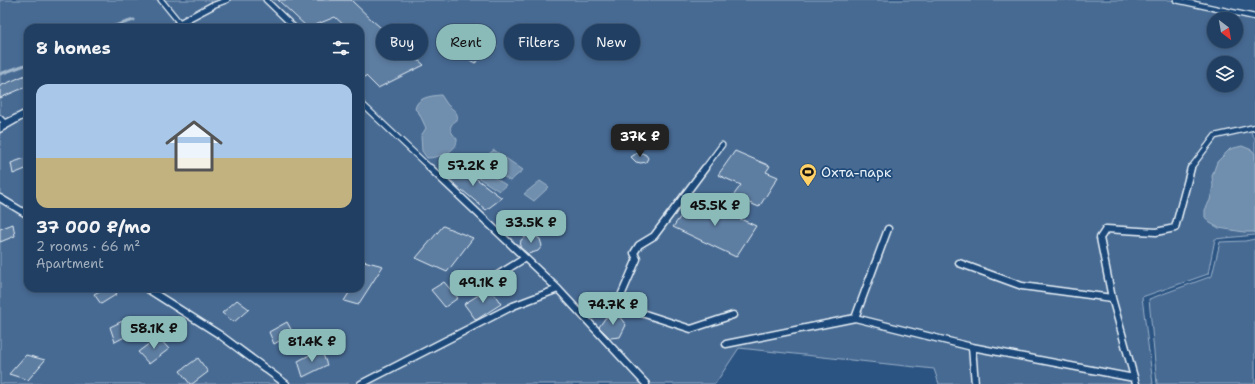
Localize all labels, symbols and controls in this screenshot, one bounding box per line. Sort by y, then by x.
north arrow [1207,12,1243,48]
map controls [1207,12,1243,92]
chip: Buy [376,24,428,60]
chip: Rent [436,24,496,60]
chip: Filters [504,24,574,60]
chip: New [582,24,640,60]
text: 8 homes [36,37,111,59]
icon: filters [330,37,352,59]
button: layers [1207,56,1243,92]
icon: home [158,110,230,182]
pin: 37K ₽ [612,124,668,158]
text: 37K ₽ [620,128,660,145]
pin: 57.2K ₽ [436,153,510,187]
text: 57.2K ₽ [447,157,499,174]
sports icon: Охта-парк [798,162,818,187]
place label: Охта-парк [821,163,892,181]
pin: 45.5K ₽ [678,193,752,227]
text: 45.5K ₽ [690,197,740,214]
pin: 33.5K ₽ [494,210,568,244]
text: 33.5K ₽ [505,214,557,231]
text: 37 000 ₽/mo [36,216,151,238]
text: 2 rooms · 66 m² [36,238,140,255]
text: Apartment [36,255,104,272]
pin: 49.1K ₽ [446,270,520,304]
text: 49.1K ₽ [459,274,507,291]
pin: 74.7K ₽ [576,292,650,326]
text: 74.7K ₽ [587,296,639,313]
pin: 58.1K ₽ [117,316,191,350]
text: 58.1K ₽ [130,320,178,337]
pin: 81.4K ₽ [275,329,349,363]
text: 81.4K ₽ [288,333,336,350]

